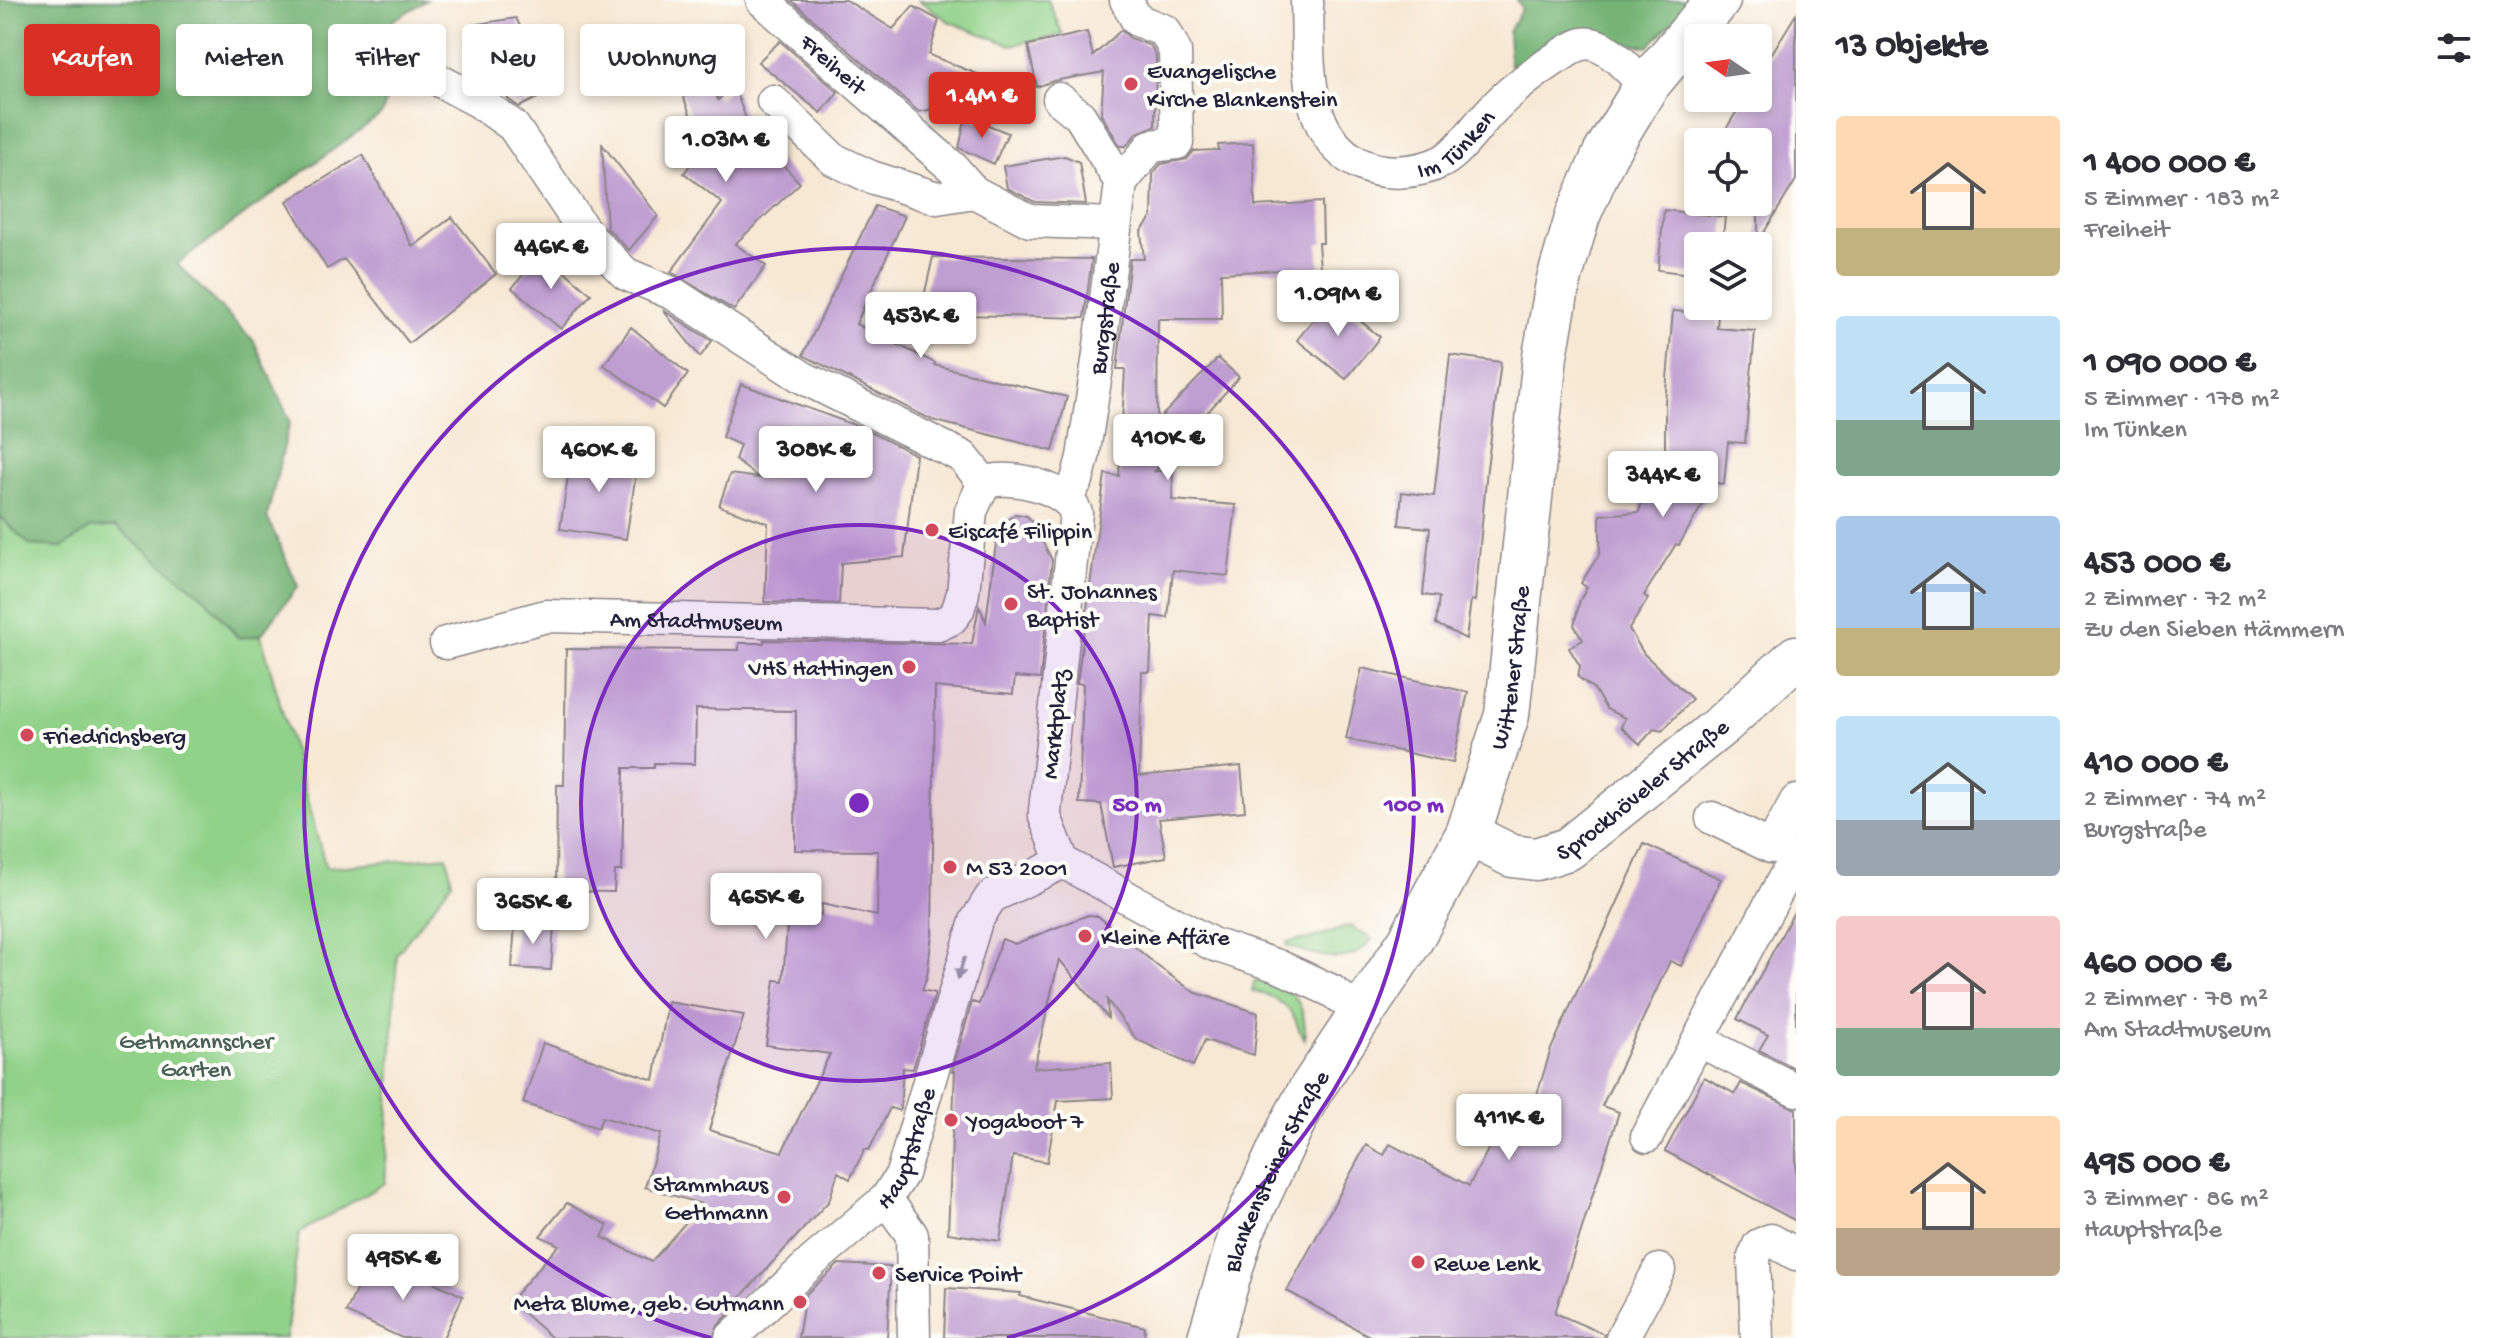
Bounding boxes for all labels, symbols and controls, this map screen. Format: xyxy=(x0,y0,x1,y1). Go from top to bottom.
chip: Kaufen xyxy=(24,24,160,96)
chip: Mieten xyxy=(176,24,312,96)
chip: Filter xyxy=(328,24,446,96)
chip: Neu xyxy=(462,24,564,96)
chip: Wohnung xyxy=(580,24,745,96)
north arrow xyxy=(1684,24,1772,112)
map controls xyxy=(1684,24,1772,320)
icon: filters xyxy=(2432,26,2476,70)
text: 13 Objekte xyxy=(1836,28,1988,68)
street label: Freiheit xyxy=(792,29,873,104)
place label: Evangelische Kirche Blankenstein xyxy=(1147,59,1338,116)
pin: 1.4M € xyxy=(917,72,1047,140)
marker: Evangelische Kirche Blankenstein xyxy=(1122,75,1140,93)
text: 1.4M € xyxy=(947,82,1017,113)
street label: Im Tünken xyxy=(1415,105,1504,187)
pin: 1.03M € xyxy=(652,116,800,184)
text: 1.03M € xyxy=(683,126,769,157)
button: locate xyxy=(1684,128,1772,216)
text: 1 400 000 € xyxy=(2084,145,2255,185)
icon: home xyxy=(1900,148,1996,244)
text: 5 Zimmer · 183 m² xyxy=(2084,185,2279,216)
text: Freiheit xyxy=(2084,216,2169,247)
pin: 446K € xyxy=(486,223,616,291)
button: layers xyxy=(1684,232,1772,320)
text: 446K € xyxy=(514,233,588,264)
street label: Burgstraße xyxy=(1085,260,1129,378)
pin: 1.09M € xyxy=(1264,270,1412,338)
text: 1.09M € xyxy=(1295,280,1381,311)
pin: 453K € xyxy=(856,292,986,360)
text: 453K € xyxy=(883,302,959,333)
text: 1 090 000 € xyxy=(2084,345,2256,385)
icon: home xyxy=(1900,348,1996,444)
text: 5 Zimmer · 178 m² xyxy=(2084,385,2279,416)
pin: 410K € xyxy=(1103,414,1233,482)
text: Im Tünken xyxy=(2084,416,2187,447)
text: 410K € xyxy=(1131,424,1205,455)
pin: 460K € xyxy=(534,426,664,494)
pin: 308K € xyxy=(751,426,881,494)
text: 460K € xyxy=(561,436,637,467)
text: 308K € xyxy=(777,436,855,467)
pin: 344K € xyxy=(1598,451,1728,519)
text: 344K € xyxy=(1626,461,1700,492)
place label: Eiscafé Filippin xyxy=(948,519,1093,548)
marker: Eiscafé Filippin xyxy=(923,521,941,539)
text: 453 000 € xyxy=(2084,545,2230,585)
icon: home xyxy=(1900,548,1996,644)
place label: St. Johannes Baptist xyxy=(1026,579,1158,636)
street label: Wittener Straße xyxy=(1486,584,1539,754)
text: 2 Zimmer · 72 m² xyxy=(2084,585,2267,616)
marker: St. Johannes Baptist xyxy=(1002,595,1020,613)
street label: Am Stadtmuseum xyxy=(610,606,783,639)
text: Zu den Sieben Hämmern xyxy=(2084,616,2344,647)
place label: VHS Hattingen xyxy=(747,656,894,685)
marker: VHS Hattingen xyxy=(900,658,918,676)
street label: Marktplatz xyxy=(1037,667,1078,780)
street label: Sprockhöveler Straße xyxy=(1554,714,1737,870)
place label: Friedrichsberg xyxy=(42,724,186,753)
marker: Friedrichsberg xyxy=(18,726,36,744)
text: 410 000 € xyxy=(2084,745,2227,785)
icon: home xyxy=(1900,748,1996,844)
text: 2 Zimmer · 74 m² xyxy=(2084,785,2266,816)
centre of rings xyxy=(845,789,873,817)
text: 50 m xyxy=(1113,792,1161,821)
text: 100 m xyxy=(1383,792,1444,821)
text: Burgstraße xyxy=(2084,816,2207,847)
place label: M 53 2001 xyxy=(966,856,1068,885)
marker: M 53 2001 xyxy=(941,858,959,876)
pin: 465K € xyxy=(701,873,831,941)
pin: 365K € xyxy=(468,878,598,946)
text: 465K € xyxy=(728,883,804,914)
text: 365K € xyxy=(495,888,571,919)
place label: Kleine Affäre xyxy=(1101,925,1230,954)
marker: Kleine Affäre xyxy=(1076,927,1094,945)
text: 460 000 € xyxy=(2084,945,2231,985)
icon: home xyxy=(1900,948,1996,1044)
one-way arrow xyxy=(954,957,967,981)
text: 2 Zimmer · 78 m² xyxy=(2084,985,2268,1016)
text: Am Stadtmuseum xyxy=(2084,1016,2271,1047)
park label: Gethmannscher Garten xyxy=(119,1029,276,1086)
street label: Blankensteiner Straße xyxy=(1219,1065,1338,1277)
street label: Hauptstraße xyxy=(873,1084,945,1218)
pin: 411K € xyxy=(1444,1094,1574,1162)
text: 411K € xyxy=(1474,1104,1544,1135)
place label: Yogaboot 7 xyxy=(965,1109,1084,1138)
marker: Yogaboot 7 xyxy=(942,1111,960,1129)
text: 495 000 € xyxy=(2084,1145,2229,1185)
icon: home xyxy=(1900,1148,1996,1244)
place label: Stammhaus Gethmann xyxy=(653,1172,769,1229)
text: 3 Zimmer · 86 m² xyxy=(2084,1185,2268,1216)
marker: Stammhaus Gethmann xyxy=(775,1188,793,1206)
text: Hauptstraße xyxy=(2084,1216,2222,1247)
pin: 495K € xyxy=(338,1234,468,1302)
text: 495K € xyxy=(366,1244,440,1275)
place label: Rewe Lenk xyxy=(1434,1251,1541,1280)
marker: Rewe Lenk xyxy=(1409,1253,1427,1271)
place label: Service Point xyxy=(895,1262,1023,1291)
marker: Service Point xyxy=(870,1264,888,1282)
place label: Meta Blume, geb. Gutmann xyxy=(513,1291,785,1320)
marker: Meta Blume, geb. Gutmann xyxy=(791,1293,809,1311)

